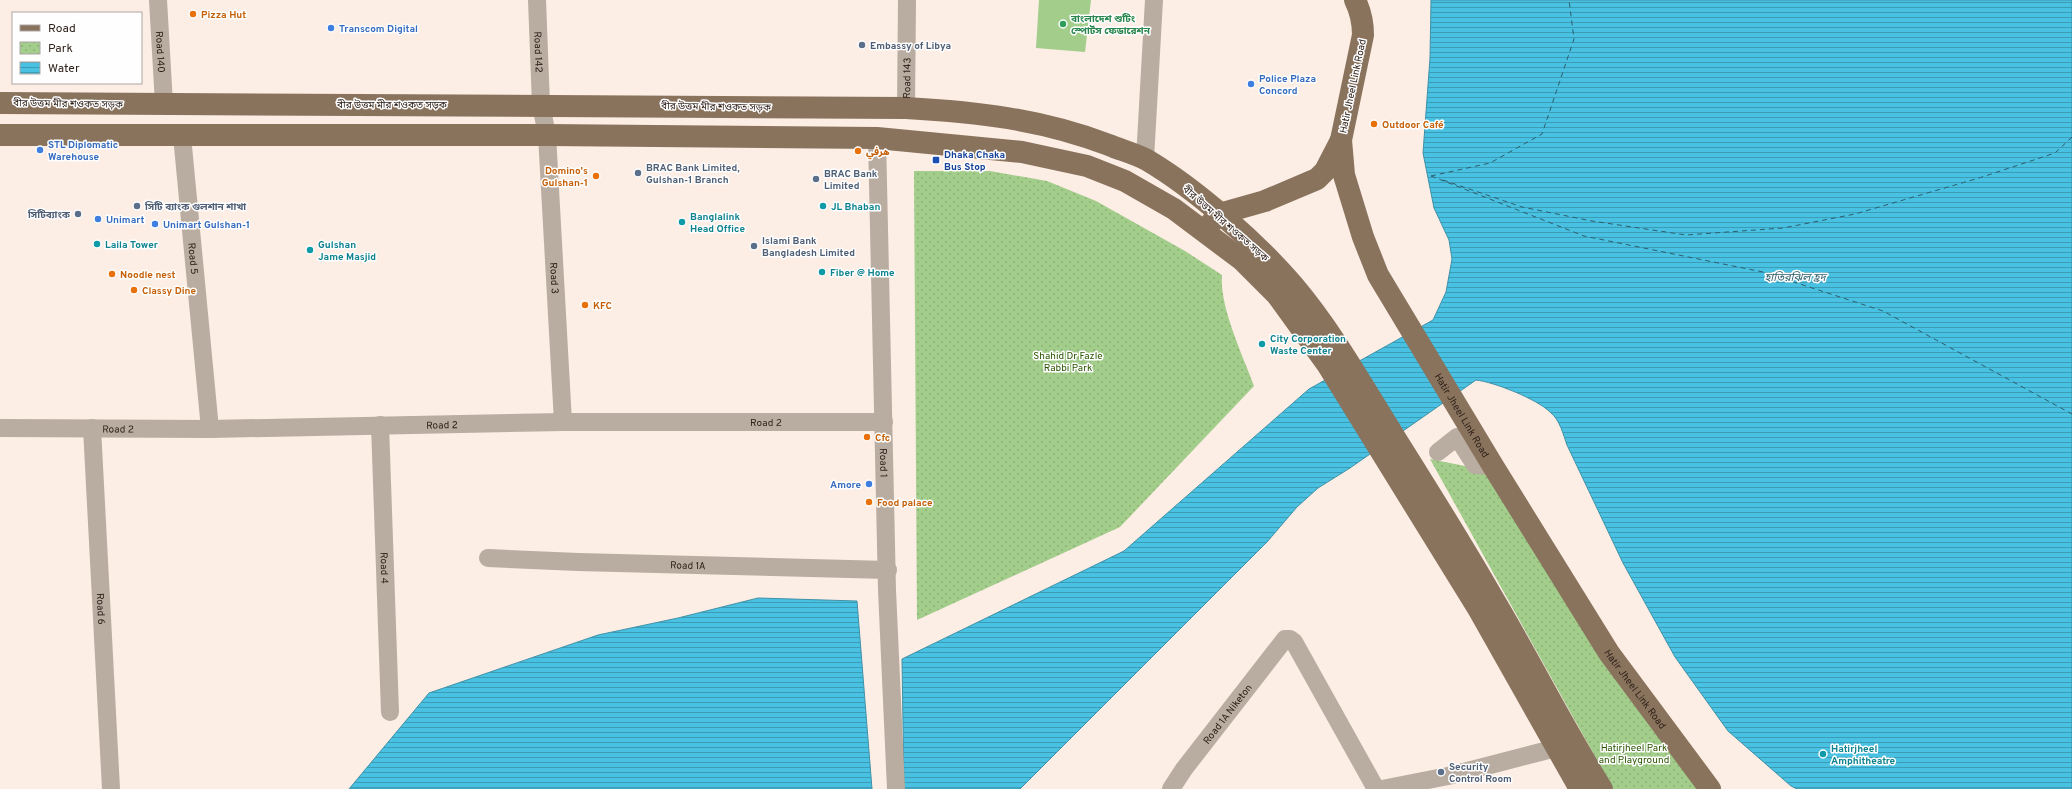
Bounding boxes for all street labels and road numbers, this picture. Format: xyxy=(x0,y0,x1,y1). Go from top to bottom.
street label: Road 140 xyxy=(152,31,167,73)
street label: Road 142 xyxy=(530,31,545,73)
street label: Hatir Jheel Link Road xyxy=(1337,38,1370,135)
street label: Road 143 xyxy=(901,57,914,99)
street label: বীর উত্তম মীর শওকত সড়ক xyxy=(12,97,124,112)
street label: বীর উত্তম মীর শওকত সড়ক xyxy=(336,99,448,112)
street label: বীর উত্তম মীর শওকত সড়ক xyxy=(660,100,772,115)
street label: বীর উত্তম মীর শওকত সড়ক xyxy=(1179,183,1271,266)
street label: Road 5 xyxy=(184,242,200,275)
street label: Road 3 xyxy=(546,262,561,294)
street label: Hatir Jheel Link Road xyxy=(1431,371,1491,460)
street label: Road 2 xyxy=(750,417,782,430)
street label: Road 2 xyxy=(426,419,458,433)
street label: Road 2 xyxy=(102,423,134,437)
street label: Road 1 xyxy=(876,448,890,478)
street label: Road 4 xyxy=(376,552,391,584)
street label: Road 1A xyxy=(670,559,706,573)
street label: Road 6 xyxy=(93,593,107,625)
street label: Hatir Jheel Link Road xyxy=(1600,647,1668,732)
street label: Road 1A Niketon xyxy=(1201,682,1256,747)

